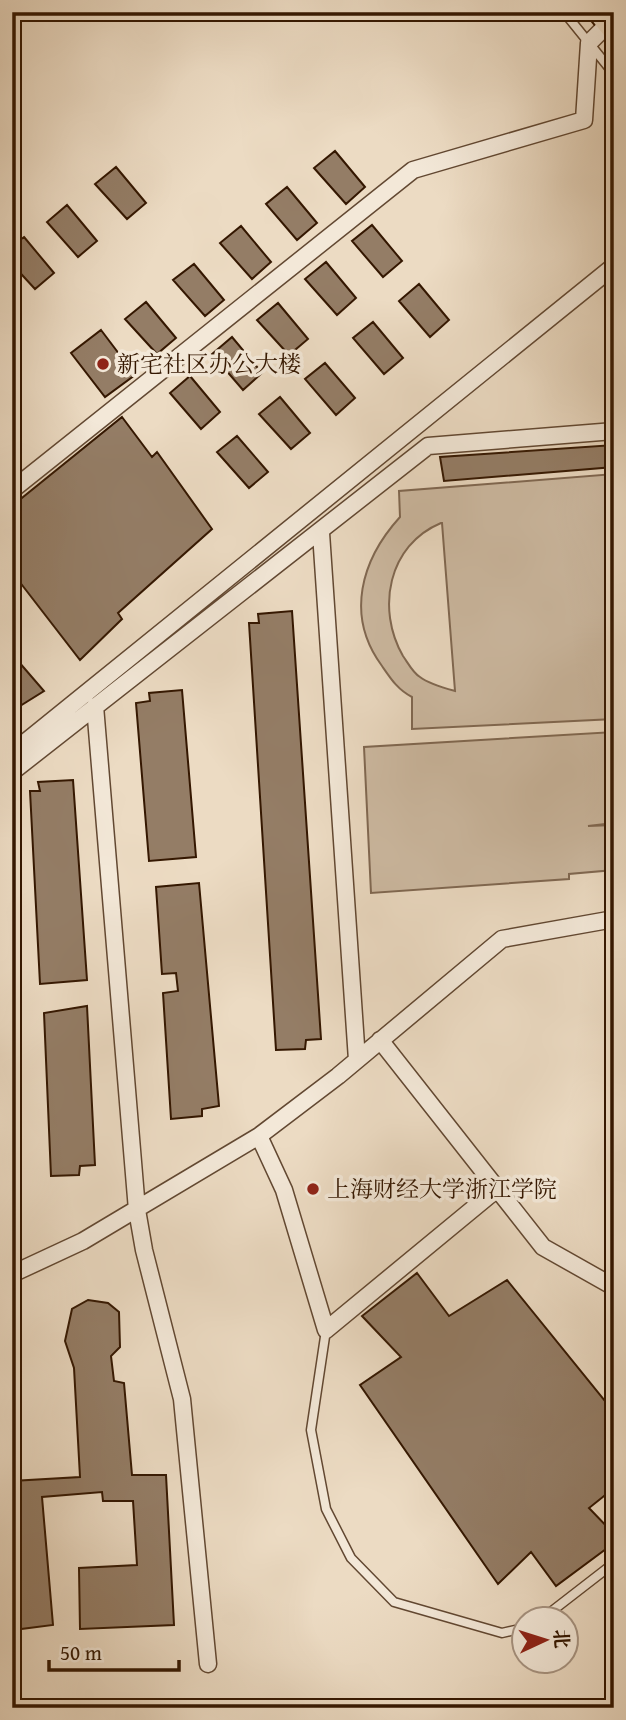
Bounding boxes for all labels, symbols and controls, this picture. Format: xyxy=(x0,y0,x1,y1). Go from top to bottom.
place label: 新宅社区办公大楼 xyxy=(117,347,301,380)
marker: 新宅社区办公大楼 xyxy=(95,356,111,372)
place label: 上海财经大学浙江学院 xyxy=(327,1172,557,1205)
marker: 上海财经大学浙江学院 xyxy=(305,1181,321,1197)
north arrow xyxy=(510,1604,580,1674)
text: 北 xyxy=(547,1628,577,1649)
scale bar xyxy=(49,1629,178,1673)
text: 50 m xyxy=(60,1637,102,1668)

